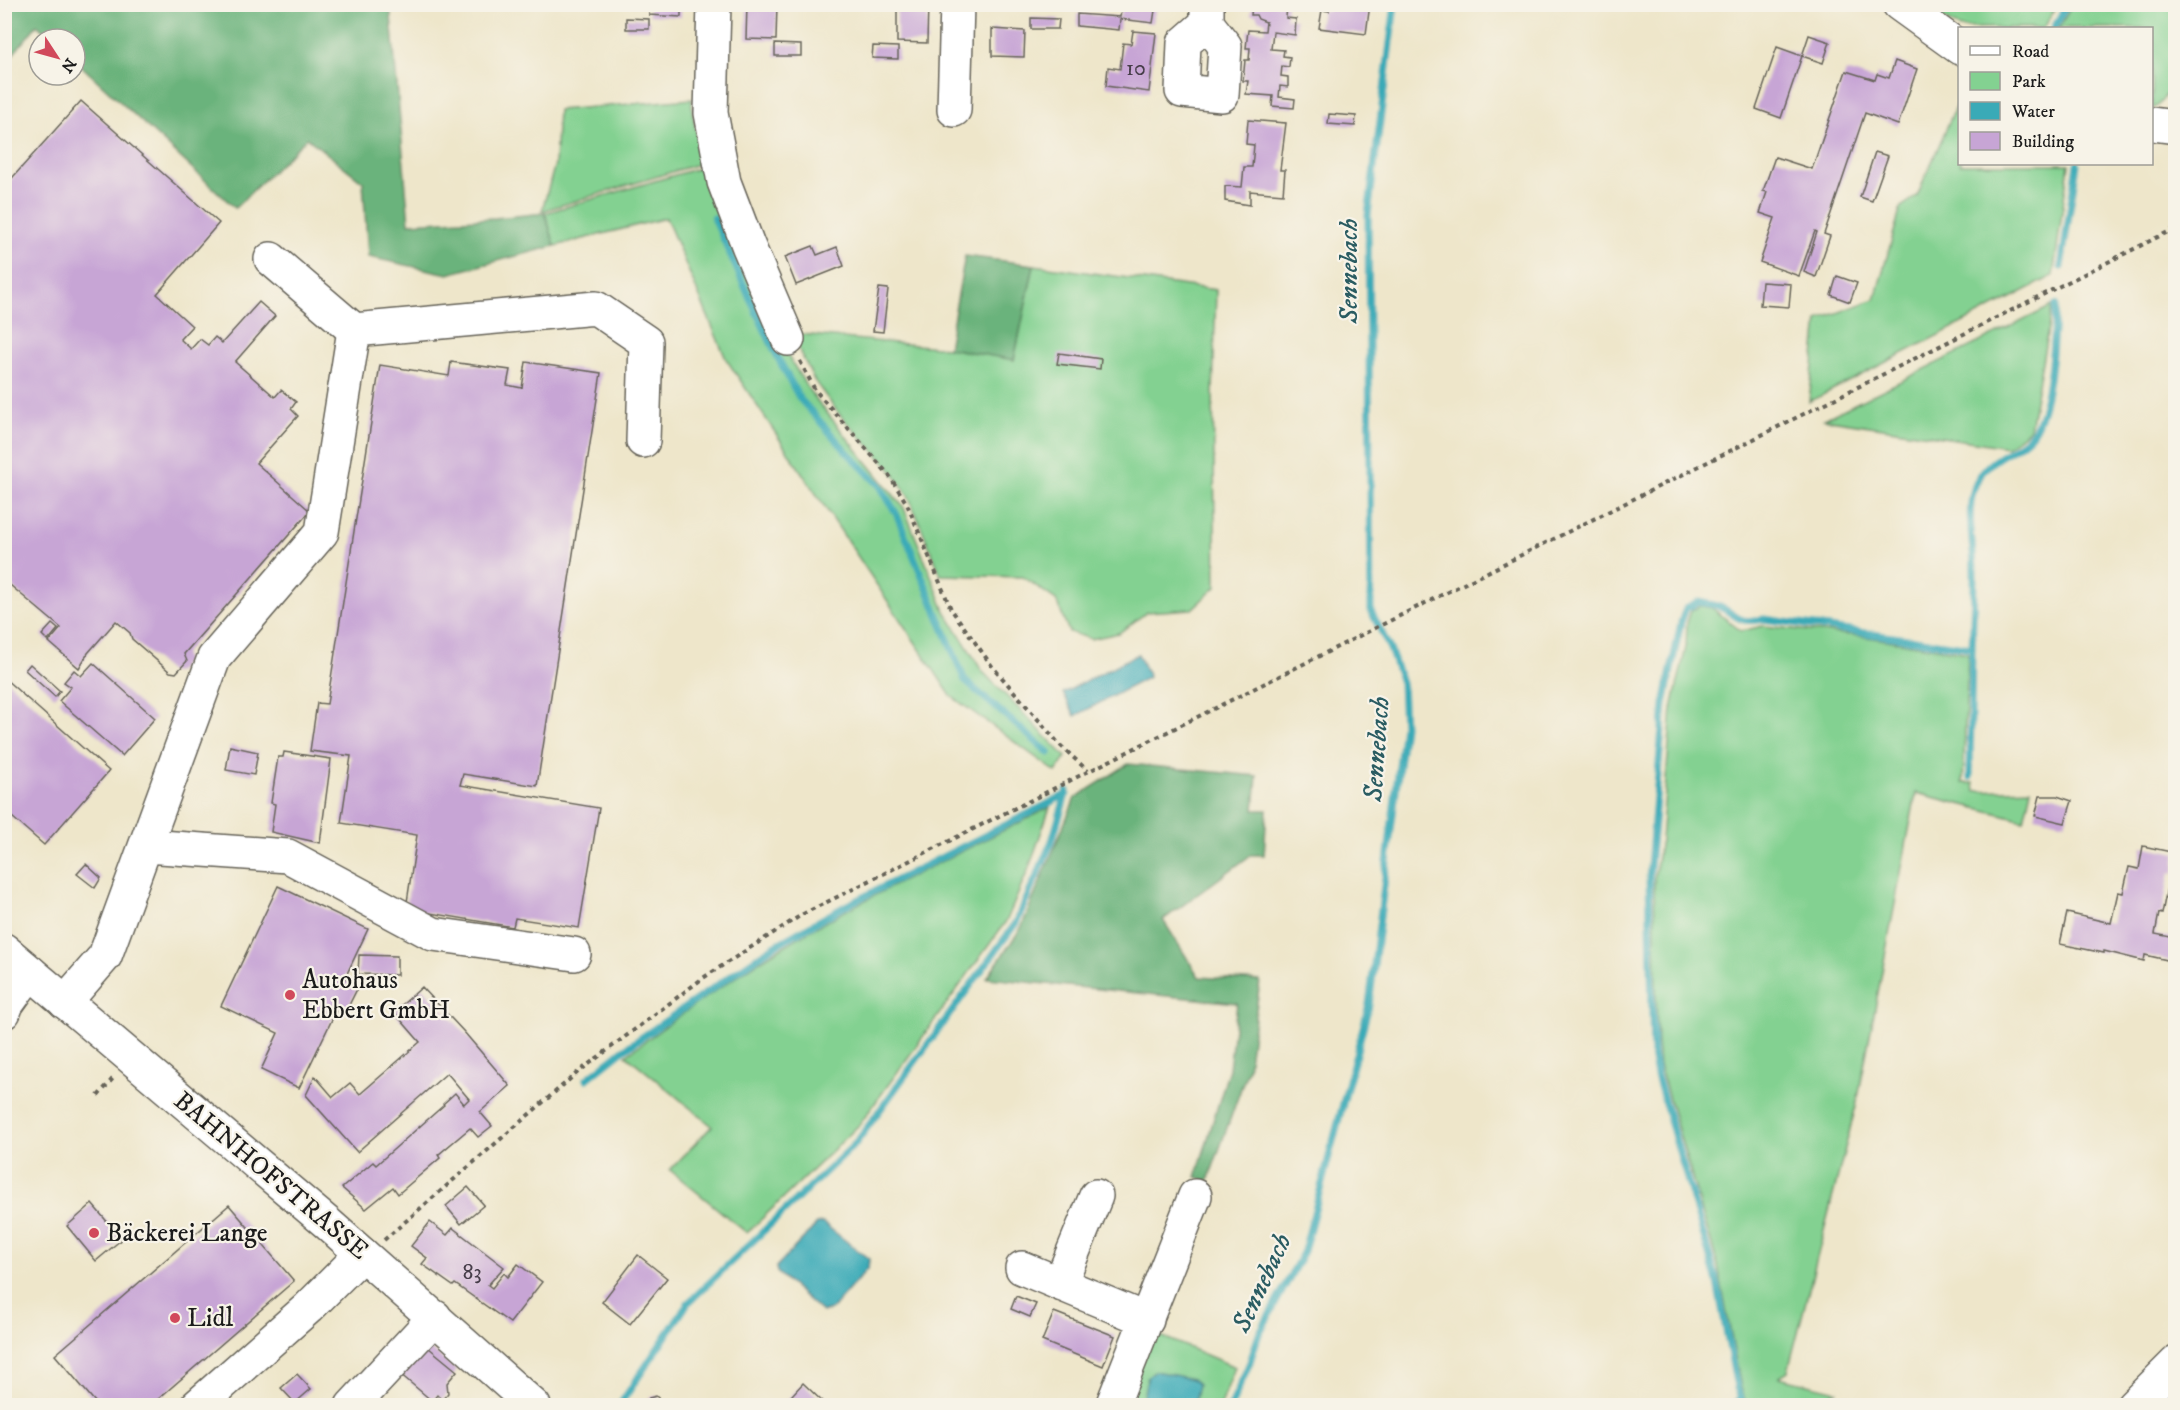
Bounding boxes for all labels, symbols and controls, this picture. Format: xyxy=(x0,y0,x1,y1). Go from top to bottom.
north arrow xyxy=(27,27,87,87)
legend xyxy=(1958,27,2153,165)
text: Road xyxy=(2012,41,2049,63)
text: N xyxy=(56,54,80,76)
house number: 10 xyxy=(1126,55,1146,82)
text: Park xyxy=(2012,71,2046,93)
text: Water xyxy=(2011,101,2055,123)
text: Building xyxy=(2012,131,2074,153)
water label: Sennebach xyxy=(1332,218,1366,325)
water label: Sennebach xyxy=(1356,695,1398,804)
place label: Autohaus Ebbert GmbH xyxy=(302,964,450,1027)
marker: Autohaus Ebbert GmbH xyxy=(283,988,297,1002)
street label: BAHNHOFSTRASSE xyxy=(167,1085,375,1267)
place label: Bäckerei Lange xyxy=(106,1217,268,1250)
marker: Bäckerei Lange xyxy=(87,1226,101,1240)
water label: Sennebach xyxy=(1224,1228,1300,1339)
house number: 83 xyxy=(462,1259,482,1286)
place label: Lidl xyxy=(187,1302,233,1335)
marker: Lidl xyxy=(168,1311,182,1325)

